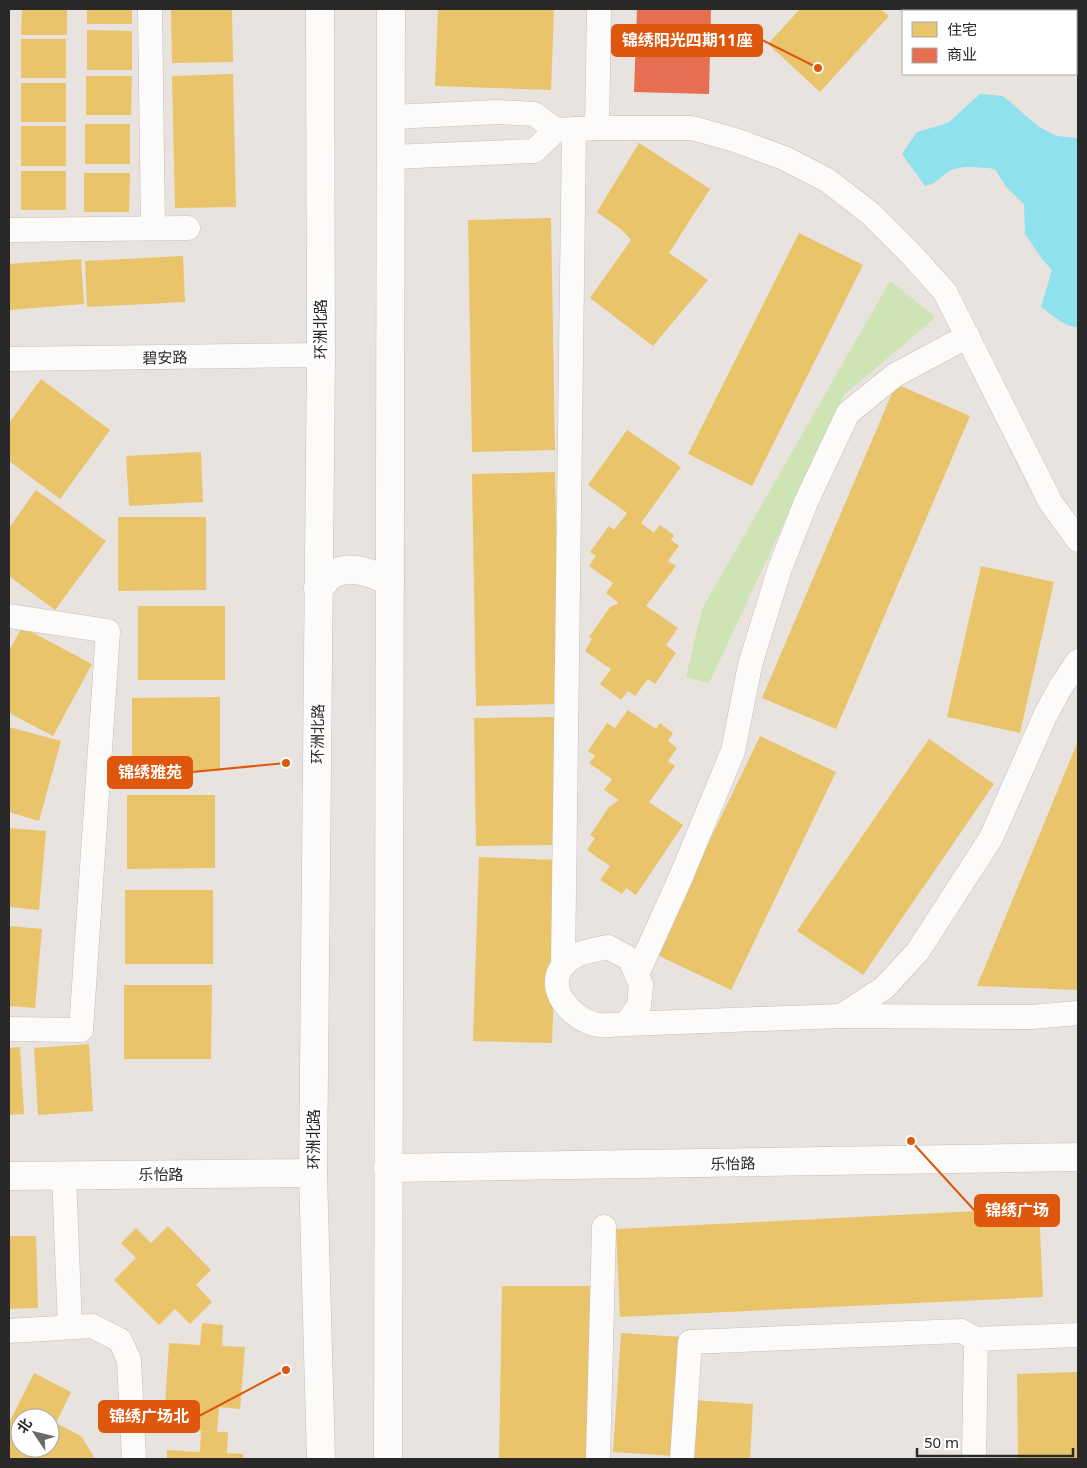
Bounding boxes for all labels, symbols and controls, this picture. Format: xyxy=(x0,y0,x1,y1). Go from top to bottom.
legend xyxy=(902,10,1077,75)
text: 住宅 xyxy=(947,19,977,39)
callout: 锦绣阳光四期11座 xyxy=(612,25,762,56)
text: 锦绣阳光四期11座 xyxy=(622,29,752,51)
text: 商业 xyxy=(947,44,977,64)
street label: 环洲北路 xyxy=(310,299,330,359)
street label: 碧安路 xyxy=(142,347,188,367)
street label: 环洲北路 xyxy=(306,704,328,764)
callout: 锦绣雅苑 xyxy=(108,757,192,788)
text: 锦绣雅苑 xyxy=(118,761,182,783)
street label: 环洲北路 xyxy=(303,1109,323,1169)
street label: 乐怡路 xyxy=(710,1153,756,1173)
street label: 乐怡路 xyxy=(138,1164,184,1184)
callout: 锦绣广场 xyxy=(975,1195,1059,1226)
text: 锦绣广场 xyxy=(985,1199,1049,1221)
callout: 锦绣广场北 xyxy=(99,1401,199,1432)
text: 锦绣广场北 xyxy=(109,1405,189,1427)
north arrow xyxy=(10,1408,60,1458)
text: 北 xyxy=(12,1414,36,1436)
scale bar xyxy=(917,1426,1073,1458)
text: 50 m xyxy=(924,1432,959,1452)

